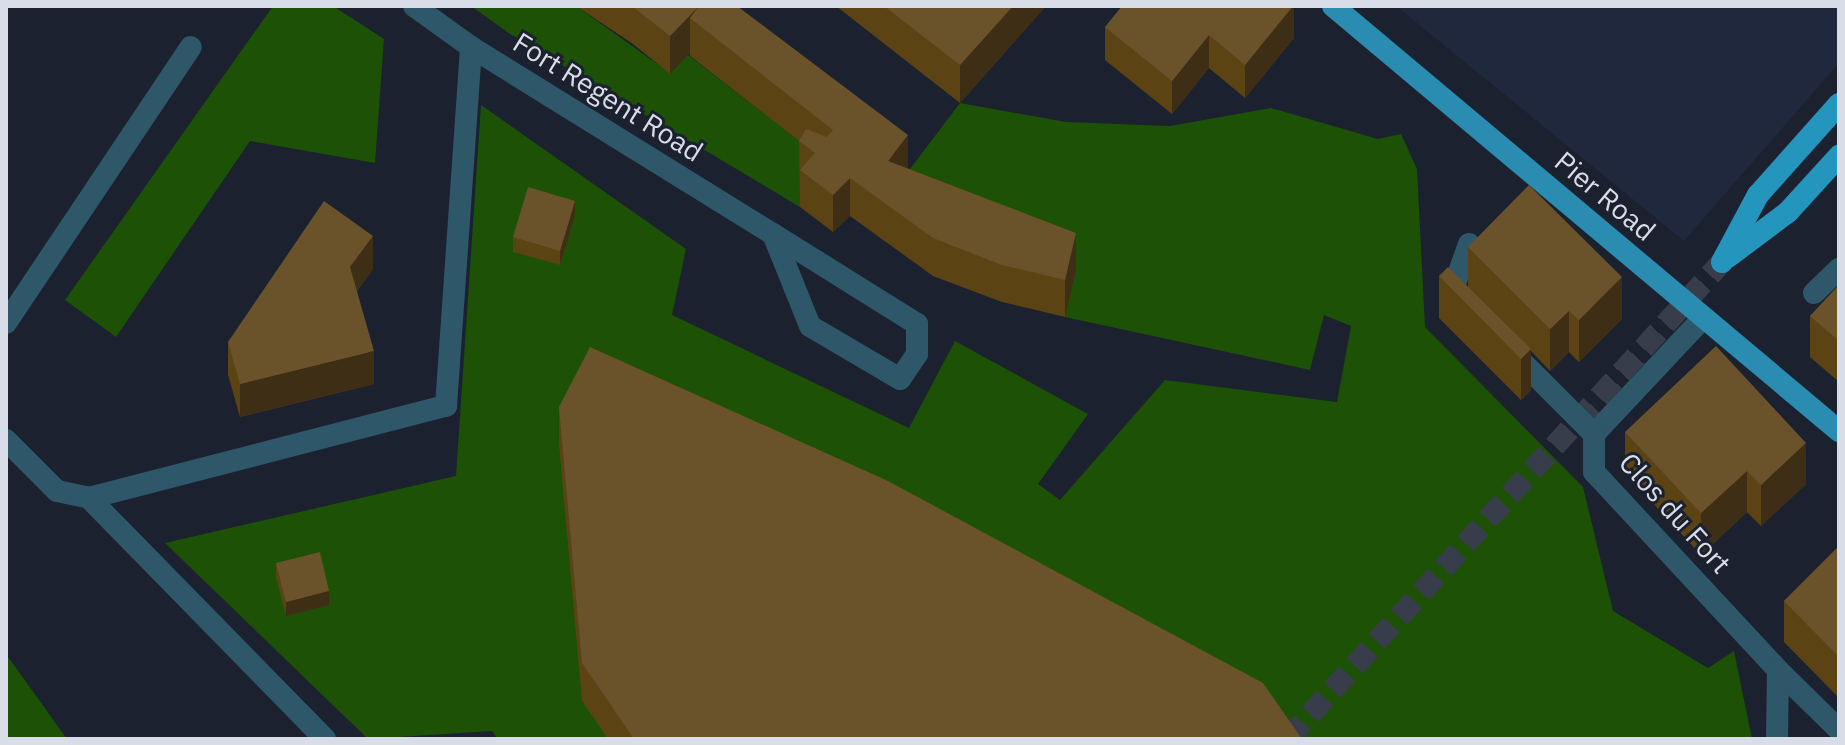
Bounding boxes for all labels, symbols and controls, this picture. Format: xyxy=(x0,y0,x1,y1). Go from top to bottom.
street label: Fort Regent Road xyxy=(507,25,709,169)
street label: Pier Road xyxy=(1548,144,1662,248)
street label: Clos du Fort xyxy=(1612,446,1738,580)

